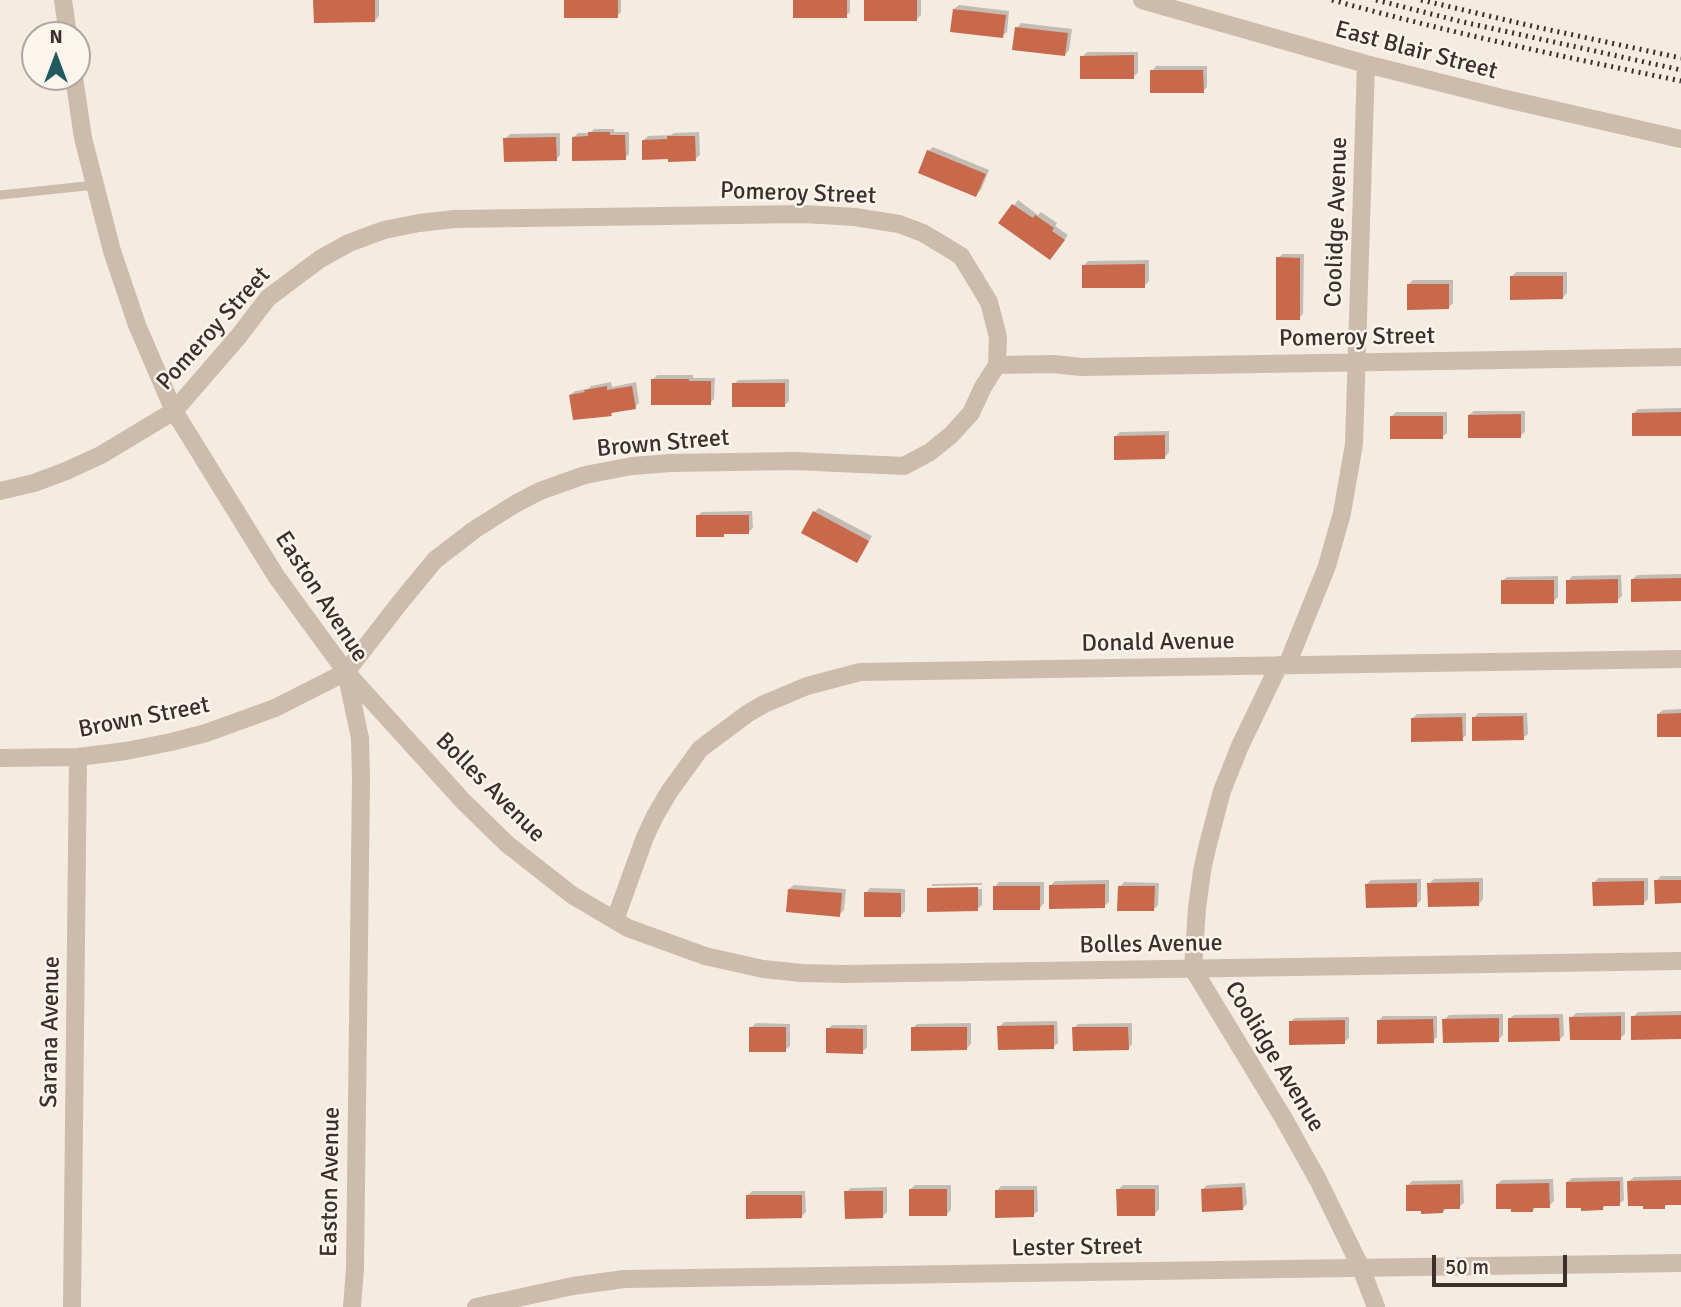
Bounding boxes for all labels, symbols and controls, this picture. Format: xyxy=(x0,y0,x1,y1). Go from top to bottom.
street label: East Blair Street xyxy=(1332,16,1500,86)
north arrow xyxy=(21,21,91,91)
text: N xyxy=(49,25,63,49)
street label: Coolidge Avenue xyxy=(1320,136,1354,308)
street label: Pomeroy Street xyxy=(719,177,877,211)
street label: Pomeroy Street xyxy=(151,261,277,397)
street label: Pomeroy Street xyxy=(1279,322,1435,354)
street label: Brown Street xyxy=(595,424,731,464)
street label: Easton Avenue xyxy=(268,526,374,668)
street label: Donald Avenue xyxy=(1081,627,1235,659)
street label: Brown Street xyxy=(76,691,212,745)
street label: Bolles Avenue xyxy=(429,727,551,849)
street label: Bolles Avenue xyxy=(1079,929,1223,961)
street label: Sarana Avenue xyxy=(35,956,67,1108)
street label: Coolidge Avenue xyxy=(1218,977,1330,1137)
street label: Easton Avenue xyxy=(315,1107,347,1257)
street label: Lester Street xyxy=(1011,1232,1143,1264)
scale bar xyxy=(1436,1240,1571,1284)
text: 50 m xyxy=(1445,1254,1489,1280)

